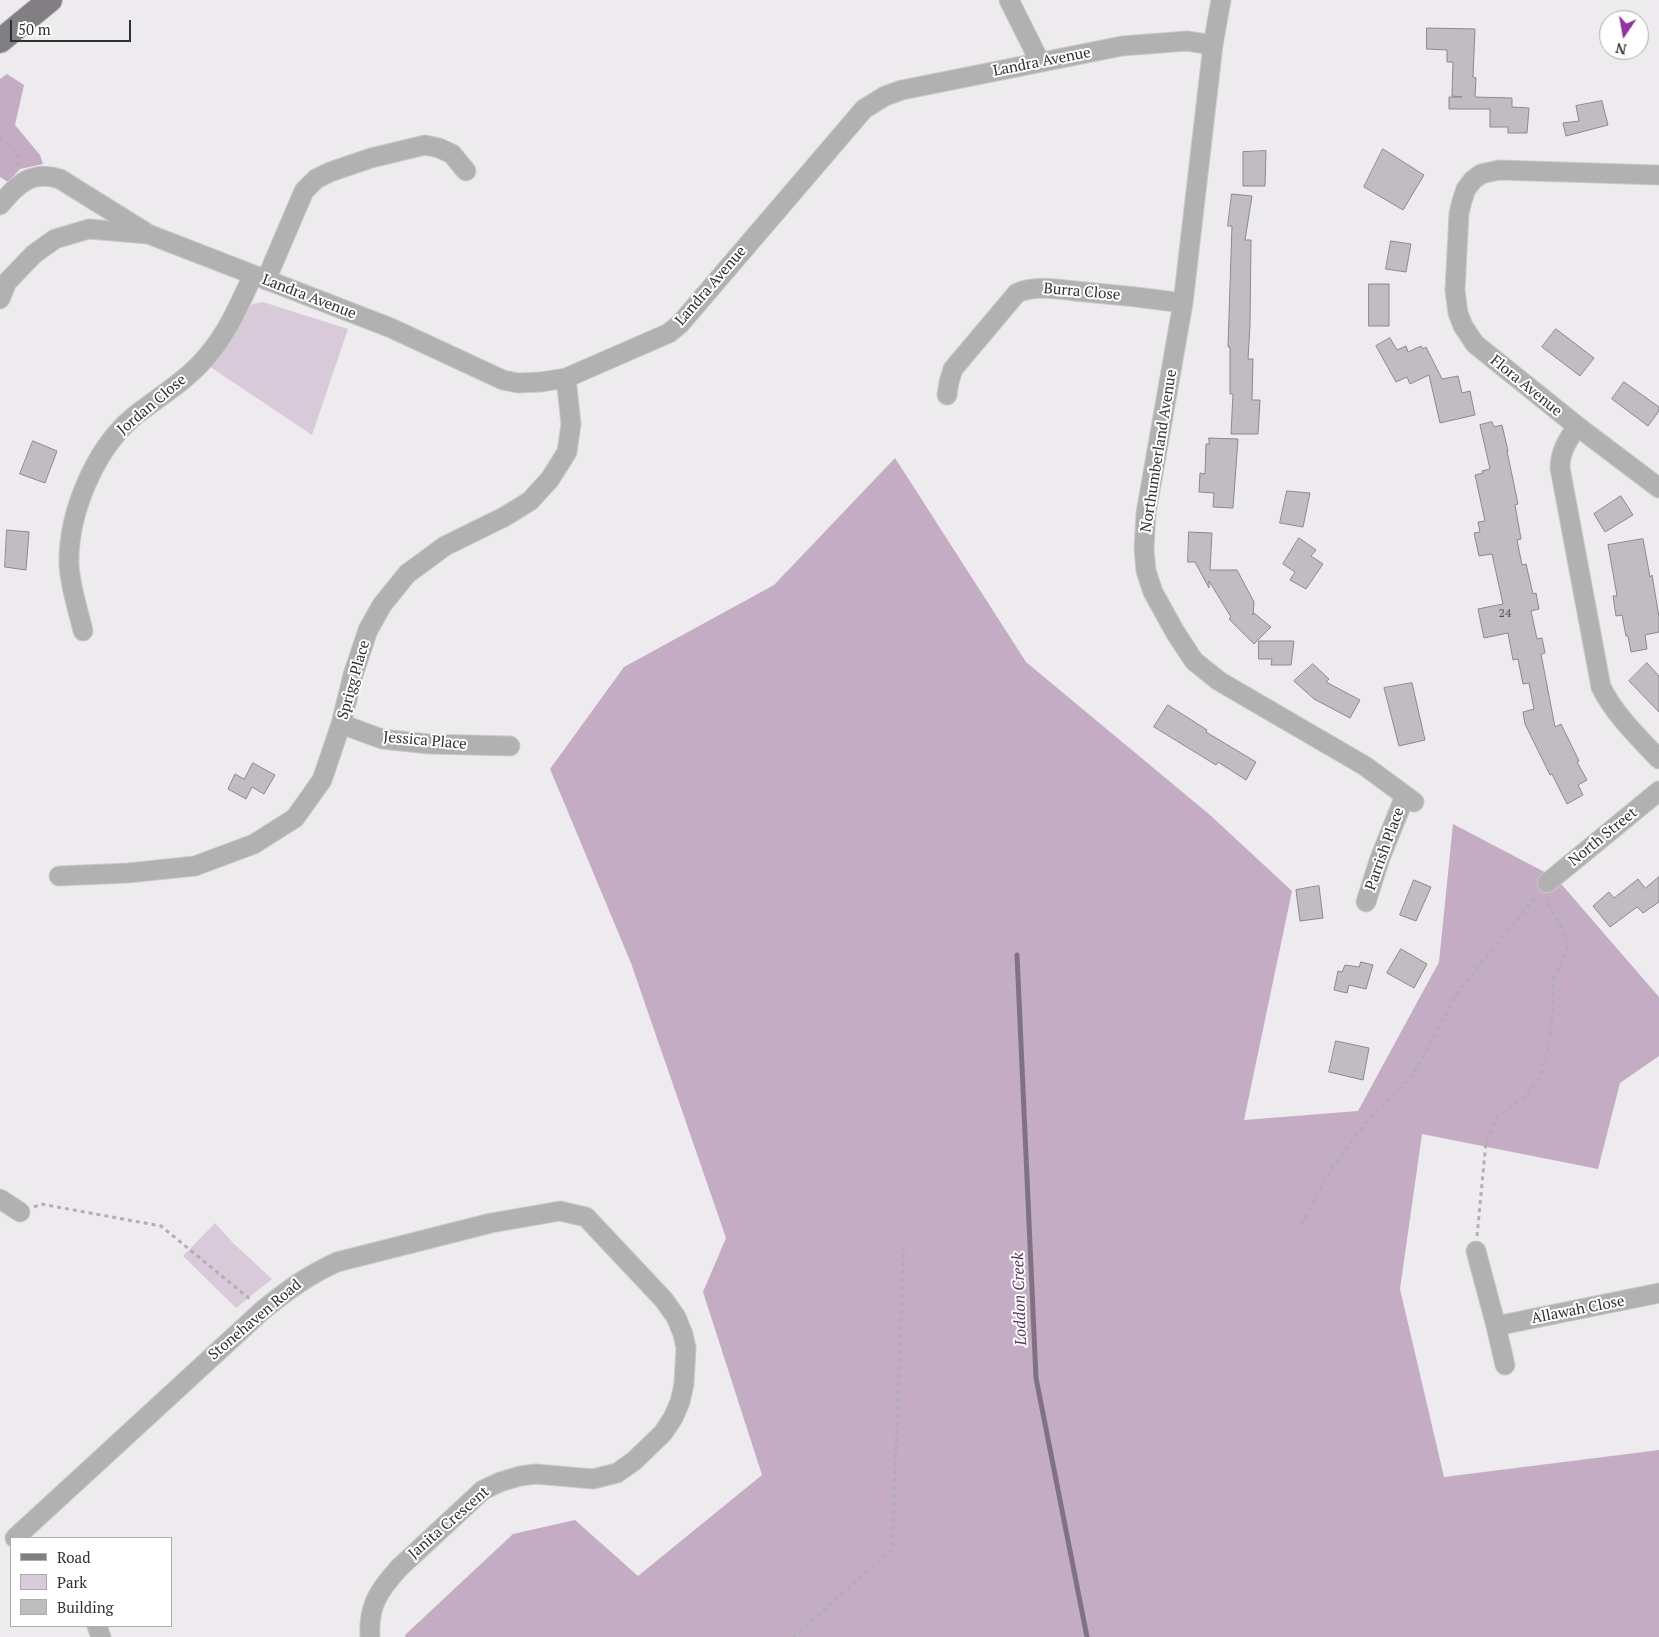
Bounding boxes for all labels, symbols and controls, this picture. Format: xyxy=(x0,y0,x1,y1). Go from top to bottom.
scale bar xyxy=(12,10,134,42)
north arrow xyxy=(1599,10,1649,60)
text: 50 m xyxy=(18,19,51,39)
text: N xyxy=(1614,39,1628,60)
street label: Landra Avenue xyxy=(992,44,1092,80)
street label: Landra Avenue xyxy=(672,243,750,329)
street label: Landra Avenue xyxy=(259,271,359,323)
street label: Burra Close xyxy=(1043,280,1121,304)
street label: Flora Avenue xyxy=(1487,352,1565,420)
street label: Northumberland Avenue xyxy=(1137,368,1181,534)
street label: Jordan Close xyxy=(114,371,190,439)
house number: 24 xyxy=(1499,607,1511,621)
street label: Sprigg Place xyxy=(334,638,374,722)
street label: Jessica Place xyxy=(383,728,467,754)
street label: North Street xyxy=(1565,804,1641,870)
street label: Parrish Place xyxy=(1362,805,1408,893)
water label: Loddon Creek xyxy=(1009,1252,1031,1346)
street label: Stonehaven Road xyxy=(205,1276,305,1364)
street label: Allawah Close xyxy=(1530,1292,1626,1328)
street label: Janita Crescent xyxy=(405,1483,493,1563)
legend xyxy=(10,1537,172,1627)
text: Road xyxy=(57,1547,90,1567)
text: Park xyxy=(57,1572,87,1592)
text: Building xyxy=(57,1597,114,1617)

